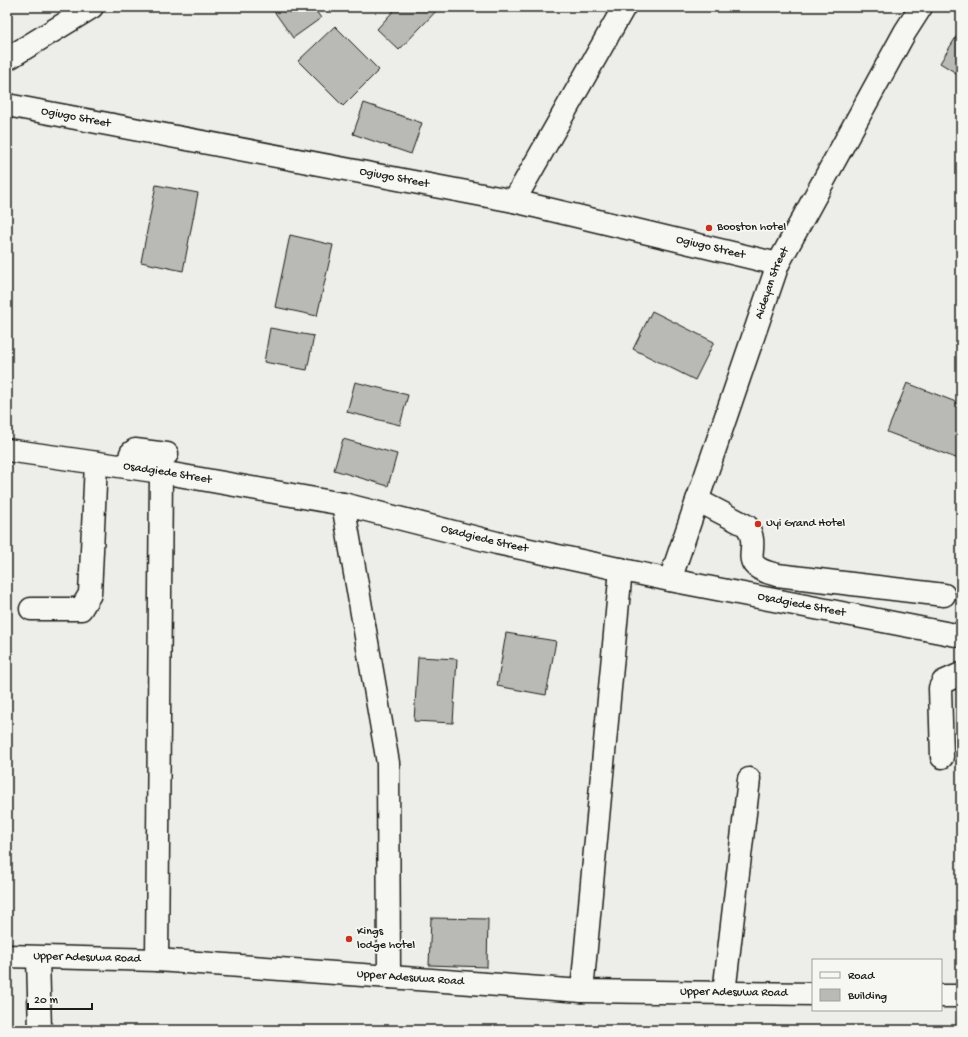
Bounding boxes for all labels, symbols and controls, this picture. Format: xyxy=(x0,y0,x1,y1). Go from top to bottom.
street label: Ogiugo Street xyxy=(40,105,113,132)
street label: Ogiugo Street xyxy=(358,165,431,192)
place label: Booston hotel xyxy=(716,221,786,235)
marker: Booston hotel xyxy=(704,223,714,233)
street label: Ogiugo Street xyxy=(675,233,747,263)
street label: Aideyan Street xyxy=(753,244,793,321)
street label: Osadgiede Street xyxy=(122,460,214,488)
place label: Uyi Grand Hotel xyxy=(766,517,846,531)
marker: Uyi Grand Hotel xyxy=(753,519,763,529)
street label: Osadgiede Street xyxy=(439,522,530,557)
street label: Osadgiede Street xyxy=(756,590,848,621)
place label: Kings lodge hotel xyxy=(357,925,416,953)
marker: Kings lodge hotel xyxy=(344,934,354,944)
street label: Upper Adesuwa Road xyxy=(33,950,142,967)
legend xyxy=(812,959,942,1011)
street label: Upper Adesuwa Road xyxy=(356,968,465,989)
text: Road xyxy=(848,970,875,984)
scale bar xyxy=(28,985,92,1011)
street label: Upper Adesuwa Road xyxy=(680,985,789,1001)
text: Building xyxy=(847,990,887,1004)
text: 20 m xyxy=(34,994,59,1008)

